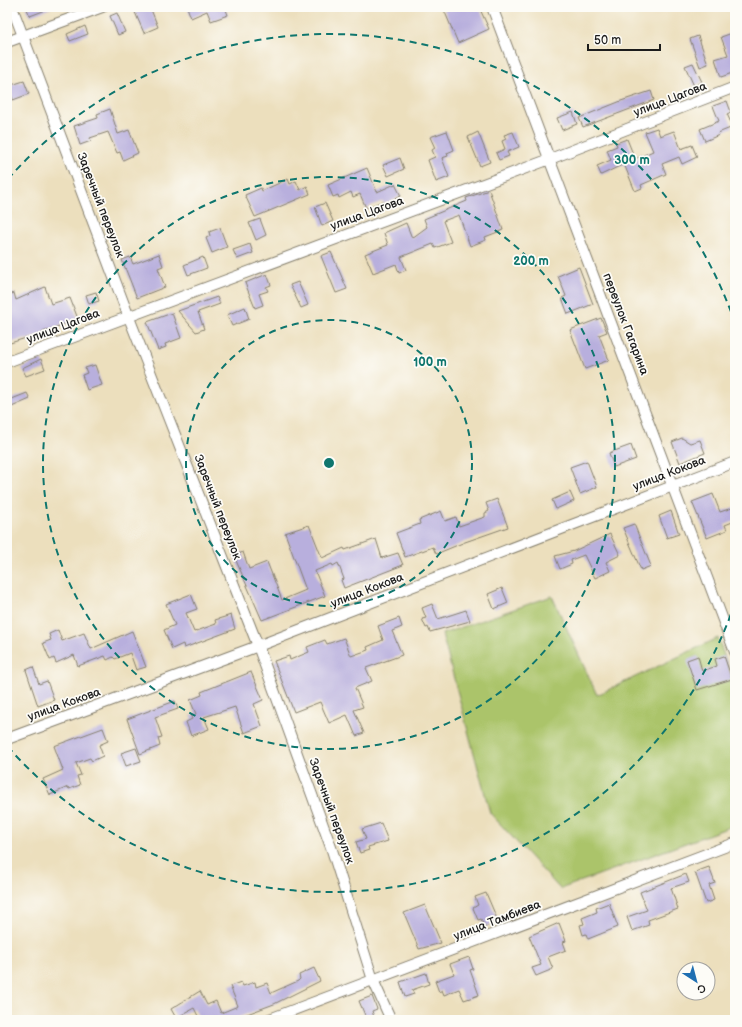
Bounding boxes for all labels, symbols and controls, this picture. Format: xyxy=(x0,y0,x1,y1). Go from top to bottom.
scale bar xyxy=(588,26,660,52)
text: 50 m xyxy=(594,33,621,48)
street label: улица Цагова xyxy=(632,79,709,120)
street label: Заречный переулок xyxy=(74,151,128,260)
text: 300 m xyxy=(614,153,650,168)
street label: улица Цагова xyxy=(329,193,406,234)
text: 200 m xyxy=(513,254,549,269)
street label: переулок Гагарина xyxy=(599,271,652,377)
street label: улица Цагова xyxy=(25,306,102,347)
text: 100 m xyxy=(413,355,447,370)
street label: Заречный переулок xyxy=(191,453,245,562)
street label: улица Кокова xyxy=(631,453,707,494)
centre of rings xyxy=(322,456,336,470)
street label: улица Кокова xyxy=(329,570,405,611)
street label: улица Кокова xyxy=(26,684,103,725)
street label: Заречный переулок xyxy=(305,756,358,867)
street label: улица Тамбиева xyxy=(452,897,543,944)
north arrow xyxy=(676,961,716,1001)
text: С xyxy=(694,981,709,996)

